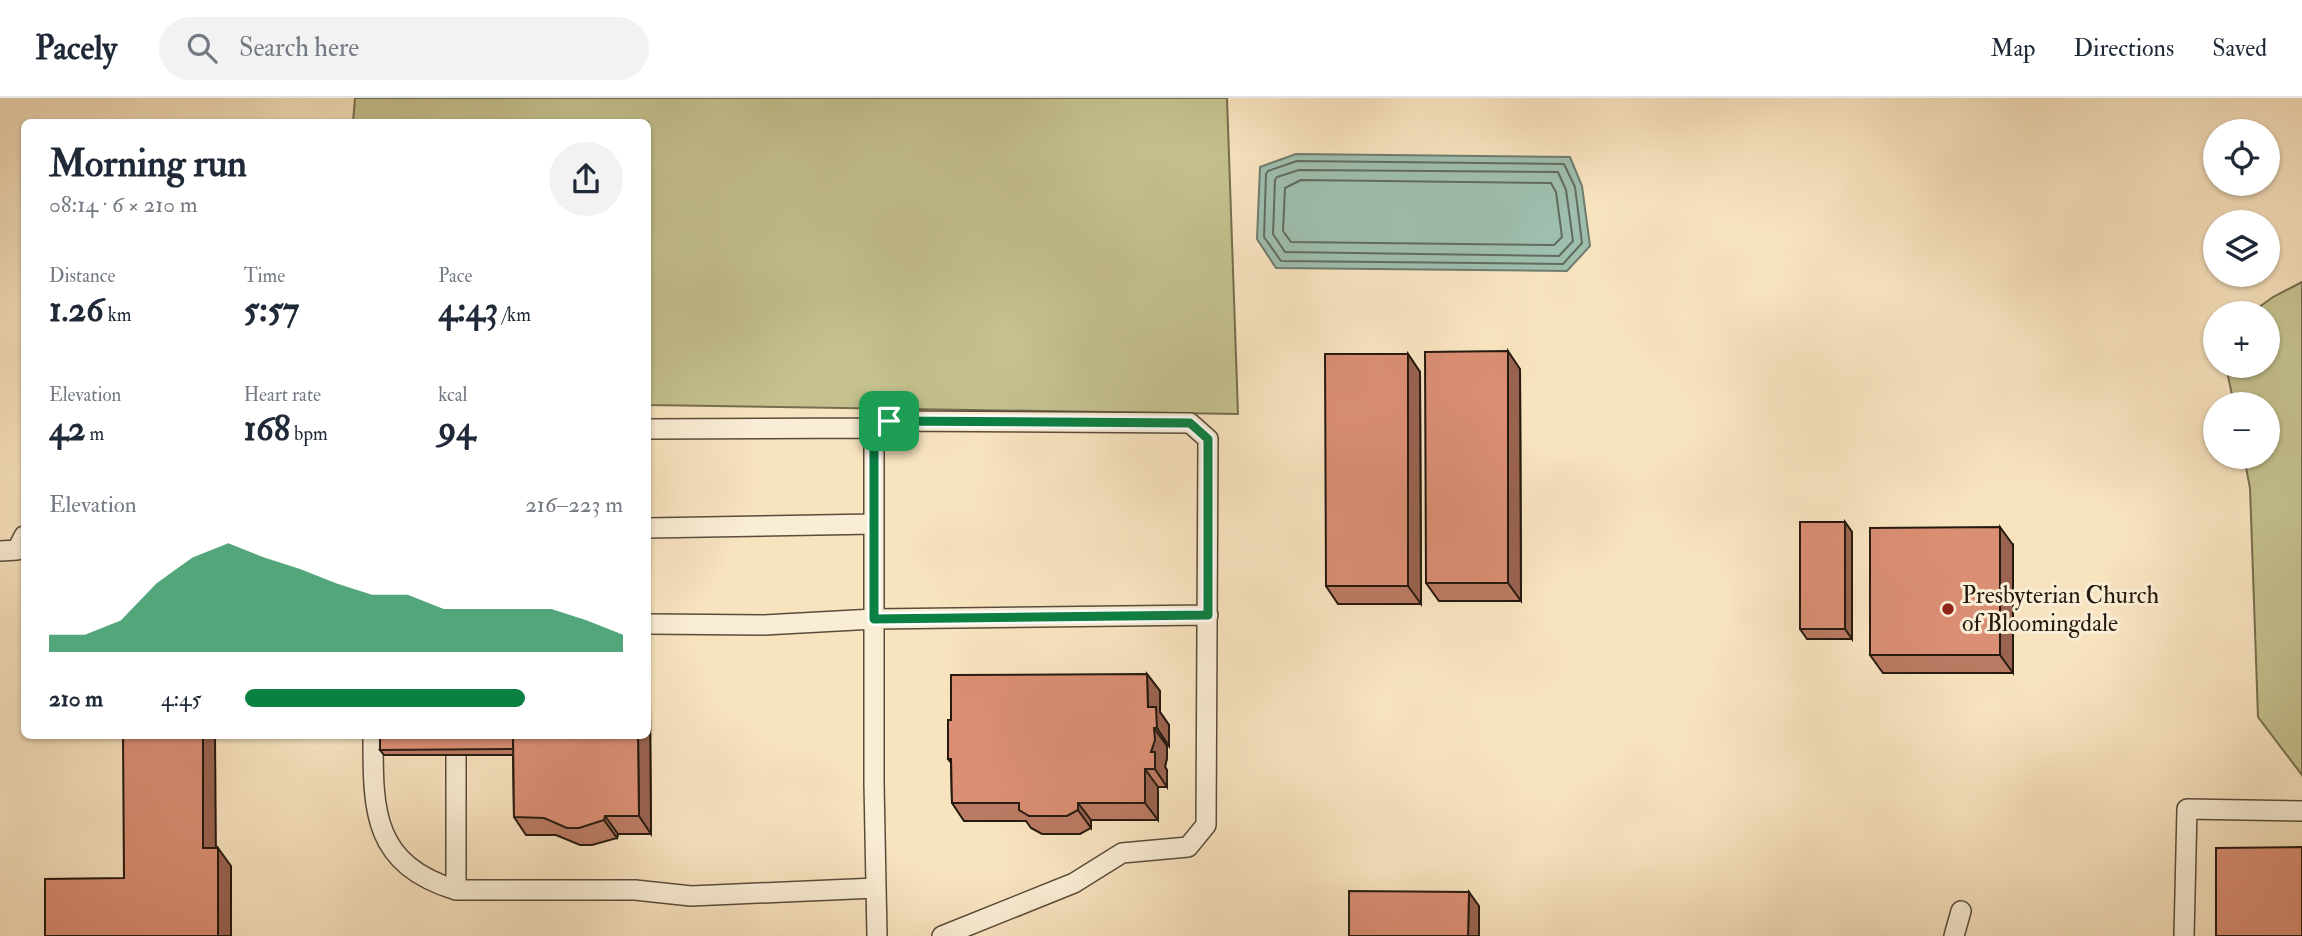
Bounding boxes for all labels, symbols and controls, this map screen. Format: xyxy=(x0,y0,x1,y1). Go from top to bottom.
search box xyxy=(159,17,649,80)
text: Pacely xyxy=(35,28,117,69)
icon: search xyxy=(183,29,221,67)
text: Search here xyxy=(239,32,359,64)
text: Map xyxy=(1990,33,2035,64)
text: Directions xyxy=(2073,33,2174,64)
text: Saved xyxy=(2212,33,2267,64)
map controls xyxy=(2203,119,2280,469)
button: locate xyxy=(2203,119,2280,196)
text: Morning run xyxy=(49,140,247,188)
button: share xyxy=(549,142,623,216)
text: 08:14 · 6 × 210 m xyxy=(49,190,198,219)
button: layers xyxy=(2203,210,2280,287)
text: Distance xyxy=(49,264,115,288)
text: Time xyxy=(244,264,285,288)
text: Pace xyxy=(438,264,472,288)
text: 1.26 xyxy=(49,288,104,332)
text: 5:57 xyxy=(244,288,299,332)
text: 4:43 xyxy=(438,288,498,332)
button: + xyxy=(2203,301,2280,378)
text: km xyxy=(104,303,131,327)
text: /km xyxy=(498,303,531,327)
text: Elevation xyxy=(49,383,121,407)
text: Heart rate xyxy=(244,383,321,407)
text: kcal xyxy=(438,383,467,407)
pin xyxy=(859,391,919,451)
button: − xyxy=(2203,392,2280,469)
icon: arrive xyxy=(870,402,908,440)
text: 42 xyxy=(49,407,86,451)
text: 168 xyxy=(244,407,290,451)
text: 94 xyxy=(438,407,475,451)
text: m xyxy=(86,422,104,446)
text: bpm xyxy=(290,422,328,446)
text: Elevation xyxy=(49,490,137,519)
text: 216–223 m xyxy=(525,490,623,519)
place label: Presbyterian Church of Bloomingdale xyxy=(1962,580,2160,639)
marker: Presbyterian Church of Bloomingdale xyxy=(1940,601,1956,617)
text: 210 m xyxy=(49,684,103,713)
text: 4:45 xyxy=(161,684,202,713)

